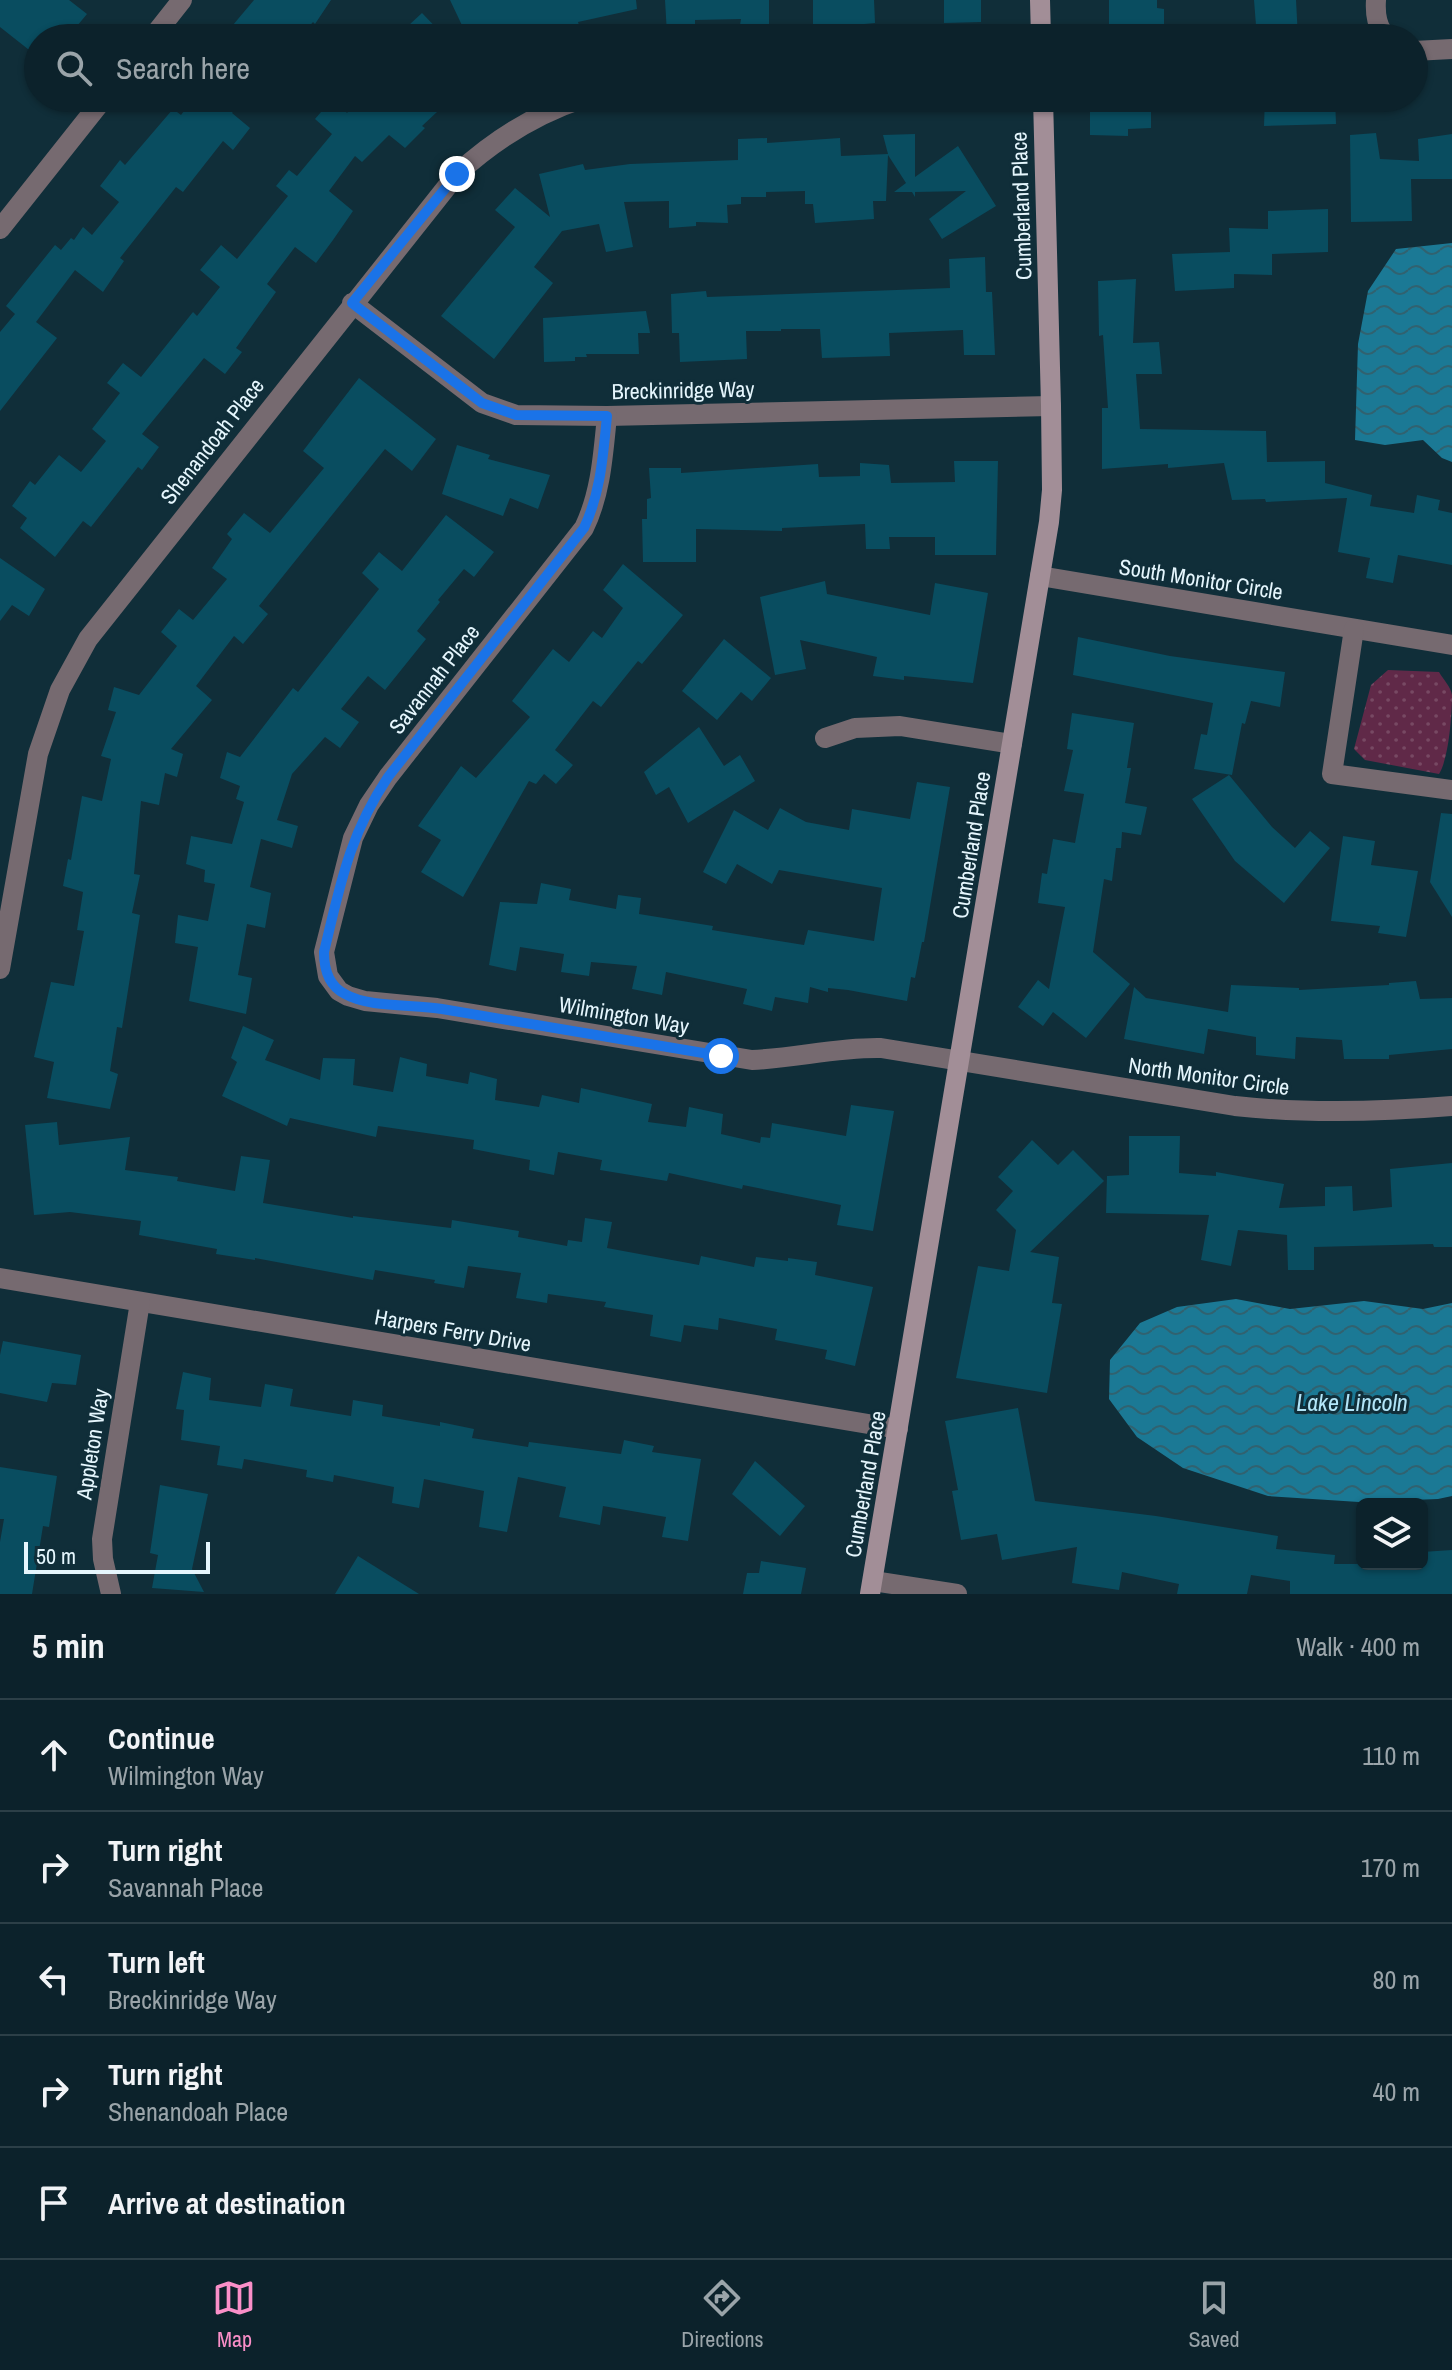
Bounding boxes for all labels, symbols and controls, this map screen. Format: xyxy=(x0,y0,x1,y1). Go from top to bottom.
search box xyxy=(24,24,1428,112)
icon: search xyxy=(52,46,96,90)
text: Search here xyxy=(116,48,250,88)
street label: Cumberland Place xyxy=(1003,131,1039,281)
route end xyxy=(439,156,475,192)
street label: Shenandoah Place xyxy=(153,372,271,510)
street label: Breckinridge Way xyxy=(611,374,755,406)
street label: South Monitor Circle xyxy=(1117,551,1285,607)
street label: Savannah Place xyxy=(382,618,486,740)
street label: Cumberland Place xyxy=(945,769,997,921)
street label: Wilmington Way xyxy=(557,989,691,1041)
route start xyxy=(703,1038,739,1074)
street label: North Monitor Circle xyxy=(1126,1050,1292,1102)
street label: Harpers Ferry Drive xyxy=(372,1301,534,1359)
water label: Lake Lincoln xyxy=(1296,1386,1408,1418)
street label: Appleton Way xyxy=(68,1387,116,1502)
street label: Cumberland Place xyxy=(837,1408,893,1560)
map controls xyxy=(1356,1498,1428,1570)
button: layers xyxy=(1356,1498,1428,1570)
scale bar xyxy=(24,1538,210,1574)
text: 50 m xyxy=(36,1541,76,1571)
text: 5 min xyxy=(32,1623,105,1669)
text: Walk · 400 m xyxy=(1296,1629,1420,1664)
text: Continue xyxy=(108,1718,215,1758)
icon: ahead xyxy=(32,1733,76,1777)
text: 110 m xyxy=(1362,1738,1420,1773)
text: Wilmington Way xyxy=(108,1758,264,1793)
text: Turn right xyxy=(108,1830,222,1870)
icon: right xyxy=(32,1845,76,1889)
text: 170 m xyxy=(1361,1850,1420,1885)
text: Savannah Place xyxy=(108,1870,263,1905)
text: Turn left xyxy=(108,1942,205,1982)
icon: left xyxy=(32,1957,76,2001)
text: 80 m xyxy=(1373,1962,1420,1997)
text: Breckinridge Way xyxy=(108,1982,277,2017)
text: Turn right xyxy=(108,2054,222,2094)
icon: right xyxy=(32,2069,76,2113)
text: 40 m xyxy=(1373,2074,1420,2109)
text: Shenandoah Place xyxy=(108,2094,288,2129)
icon: arrive xyxy=(32,2181,76,2225)
text: Arrive at destination xyxy=(108,2183,346,2223)
tab: Map xyxy=(212,2276,256,2354)
tab: Directions xyxy=(681,2276,764,2354)
tab: Saved xyxy=(1188,2276,1240,2354)

